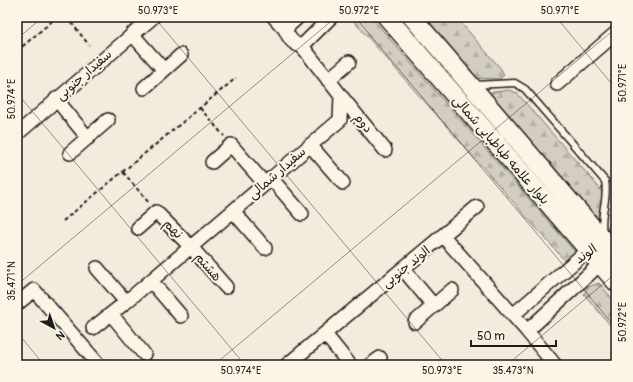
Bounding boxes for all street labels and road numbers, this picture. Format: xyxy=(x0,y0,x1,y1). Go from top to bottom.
street label: سفیدار جنوبی xyxy=(53,46,116,104)
street label: بلوار علامه طباطبایی شمالی xyxy=(448,92,553,209)
street label: دوم xyxy=(349,110,376,138)
street label: سفیدار شمالی xyxy=(245,143,310,203)
street label: نهم xyxy=(158,216,186,244)
street label: الوند xyxy=(572,241,600,267)
street label: الوند جنوبی xyxy=(379,243,434,292)
street label: هشتم xyxy=(190,249,225,286)

